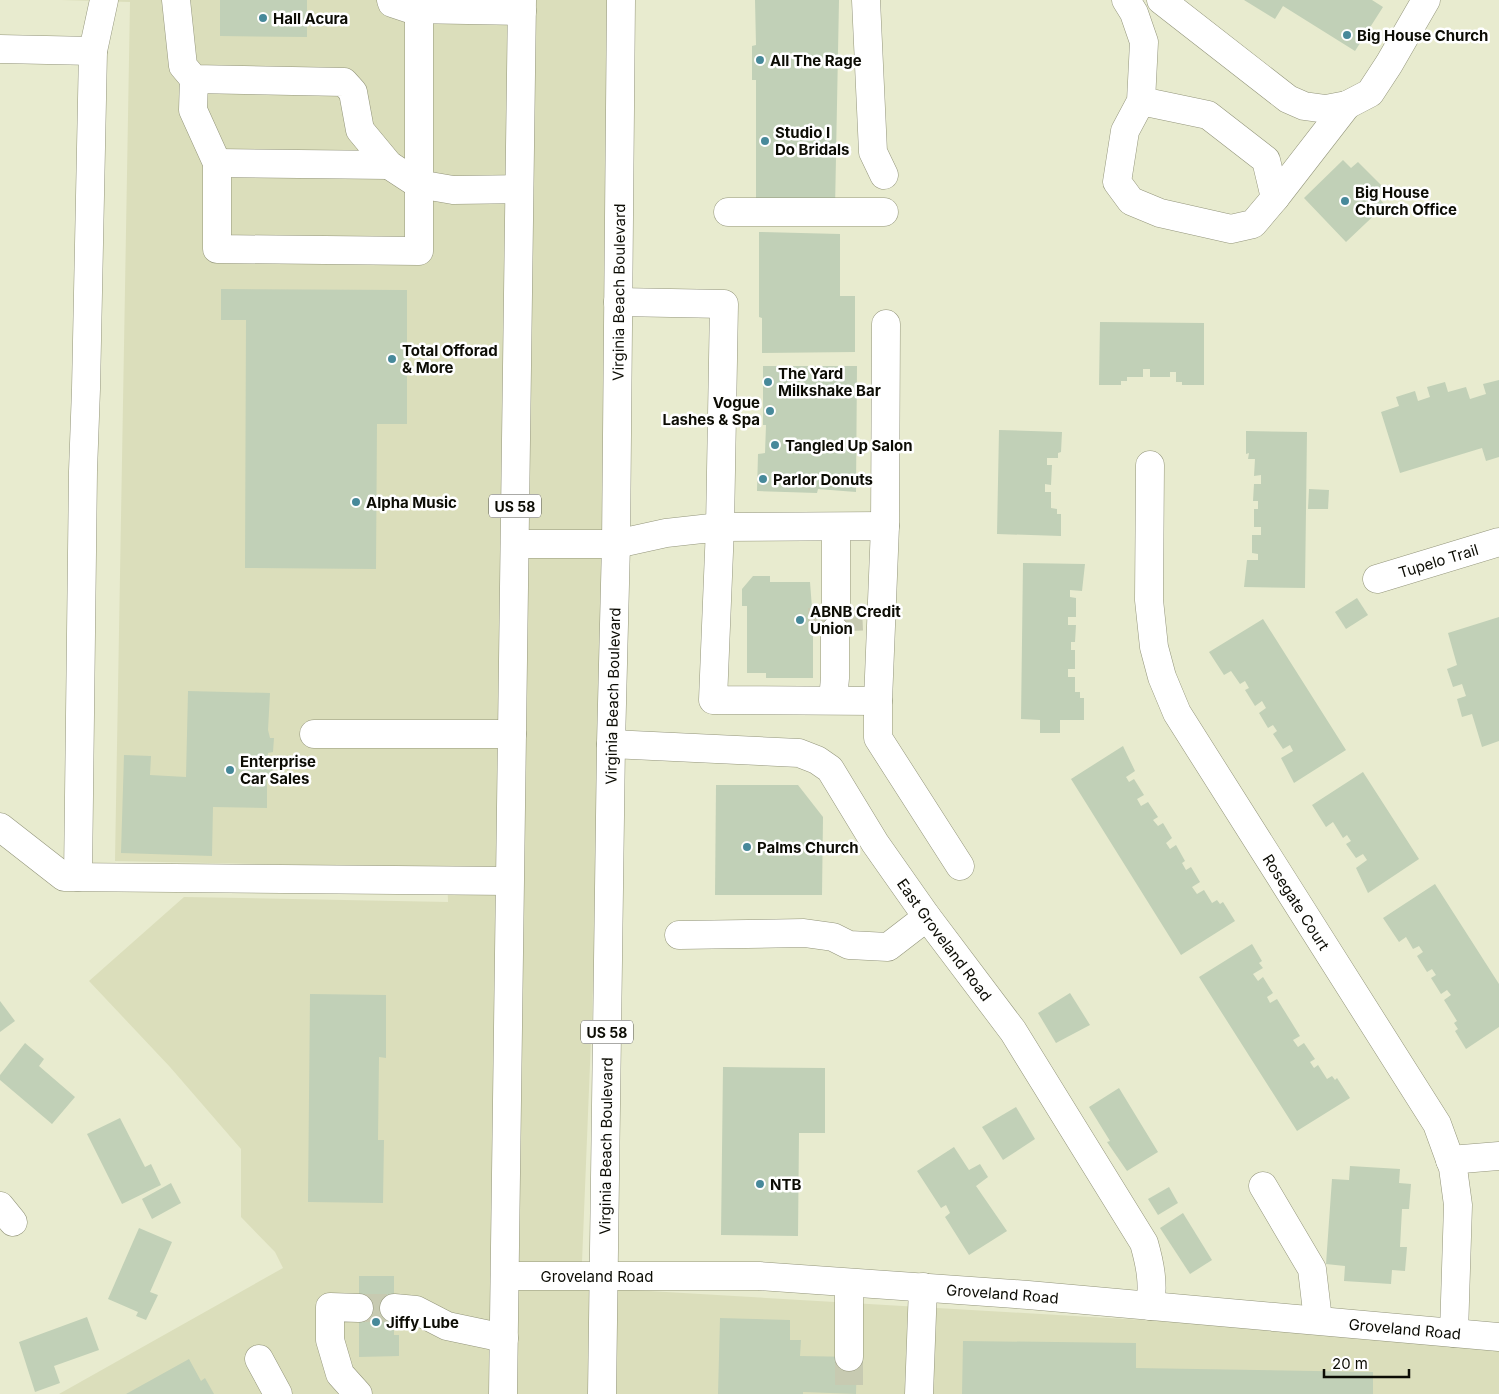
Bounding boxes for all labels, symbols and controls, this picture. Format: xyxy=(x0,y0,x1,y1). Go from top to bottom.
place label: Hall Acura xyxy=(273,9,348,28)
marker: Hall Acura xyxy=(257,12,269,24)
place label: Big House Church xyxy=(1357,26,1488,45)
marker: Big House Church xyxy=(1341,29,1353,41)
place label: All The Rage xyxy=(770,51,862,70)
marker: All The Rage xyxy=(754,54,766,66)
place label: Studio I Do Bridals xyxy=(775,123,849,159)
marker: Studio I Do Bridals xyxy=(759,135,771,147)
place label: Big House Church Office xyxy=(1355,183,1457,219)
marker: Big House Church Office xyxy=(1339,195,1351,207)
street label: Virginia Beach Boulevard xyxy=(608,203,629,381)
place label: Total Offorad & More xyxy=(402,341,498,377)
marker: Total Offorad & More xyxy=(386,353,398,365)
place label: The Yard Milkshake Bar xyxy=(778,364,881,400)
marker: The Yard Milkshake Bar xyxy=(762,376,774,388)
place label: Vogue Lashes & Spa xyxy=(662,393,760,429)
marker: Vogue Lashes & Spa xyxy=(764,405,776,417)
place label: Tangled Up Salon xyxy=(785,436,913,455)
marker: Tangled Up Salon xyxy=(769,439,781,451)
place label: Parlor Donuts xyxy=(773,470,873,489)
marker: Parlor Donuts xyxy=(757,473,769,485)
place label: Alpha Music xyxy=(366,493,457,512)
road number: US 58 xyxy=(489,494,541,518)
marker: Alpha Music xyxy=(350,496,362,508)
street label: Tupelo Trail xyxy=(1396,539,1480,581)
place label: ABNB Credit Union xyxy=(810,602,901,638)
street label: Virginia Beach Boulevard xyxy=(601,607,624,785)
marker: ABNB Credit Union xyxy=(794,614,806,626)
place label: Enterprise Car Sales xyxy=(240,752,316,788)
marker: Enterprise Car Sales xyxy=(224,764,236,776)
place label: Palms Church xyxy=(757,838,859,857)
marker: Palms Church xyxy=(741,841,753,853)
street label: Rosegate Court xyxy=(1259,850,1334,954)
street label: East Groveland Road xyxy=(893,875,996,1004)
road number: US 58 xyxy=(581,1020,633,1044)
street label: Virginia Beach Boulevard xyxy=(595,1057,616,1235)
place label: NTB xyxy=(770,1175,801,1194)
marker: NTB xyxy=(754,1178,766,1190)
street label: Groveland Road xyxy=(541,1267,653,1286)
street label: Groveland Road xyxy=(945,1280,1059,1307)
place label: Jiffy Lube xyxy=(386,1313,459,1332)
street label: Groveland Road xyxy=(1348,1314,1462,1343)
marker: Jiffy Lube xyxy=(370,1316,382,1328)
scale bar xyxy=(1324,1346,1409,1378)
text: 20 m xyxy=(1332,1354,1368,1373)

